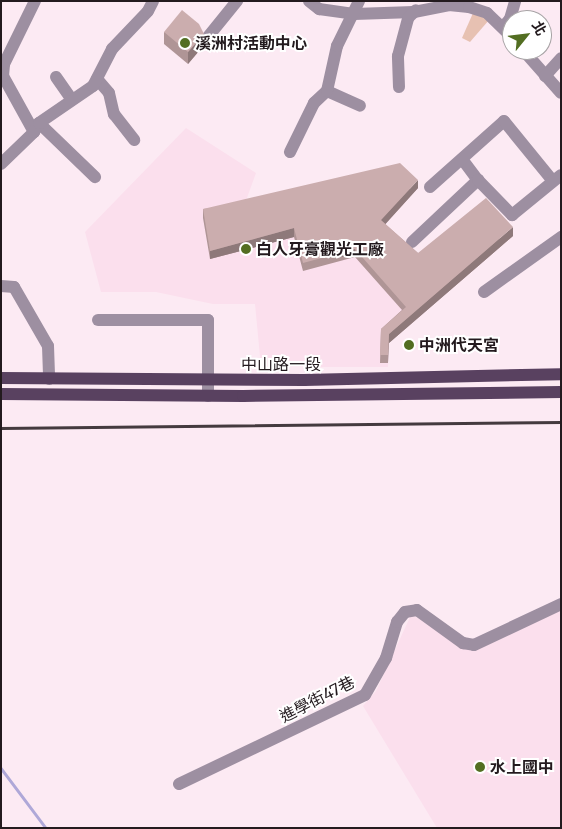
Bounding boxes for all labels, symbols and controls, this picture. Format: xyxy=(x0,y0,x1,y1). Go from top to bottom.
north arrow xyxy=(502,10,552,60)
text: 北 xyxy=(528,18,551,39)
place label: 溪洲村活動中心 xyxy=(195,33,307,53)
marker: 溪洲村活動中心 xyxy=(179,37,191,49)
place label: 白人牙膏觀光工廠 xyxy=(256,239,384,259)
marker: 白人牙膏觀光工廠 xyxy=(240,243,252,255)
place label: 中洲代天宮 xyxy=(419,335,499,355)
marker: 中洲代天宮 xyxy=(403,339,415,351)
street label: 中山路一段 xyxy=(241,354,321,374)
street label: 進學街47巷 xyxy=(276,672,358,726)
place label: 水上國中 xyxy=(490,757,554,777)
marker: 水上國中 xyxy=(474,761,486,773)

